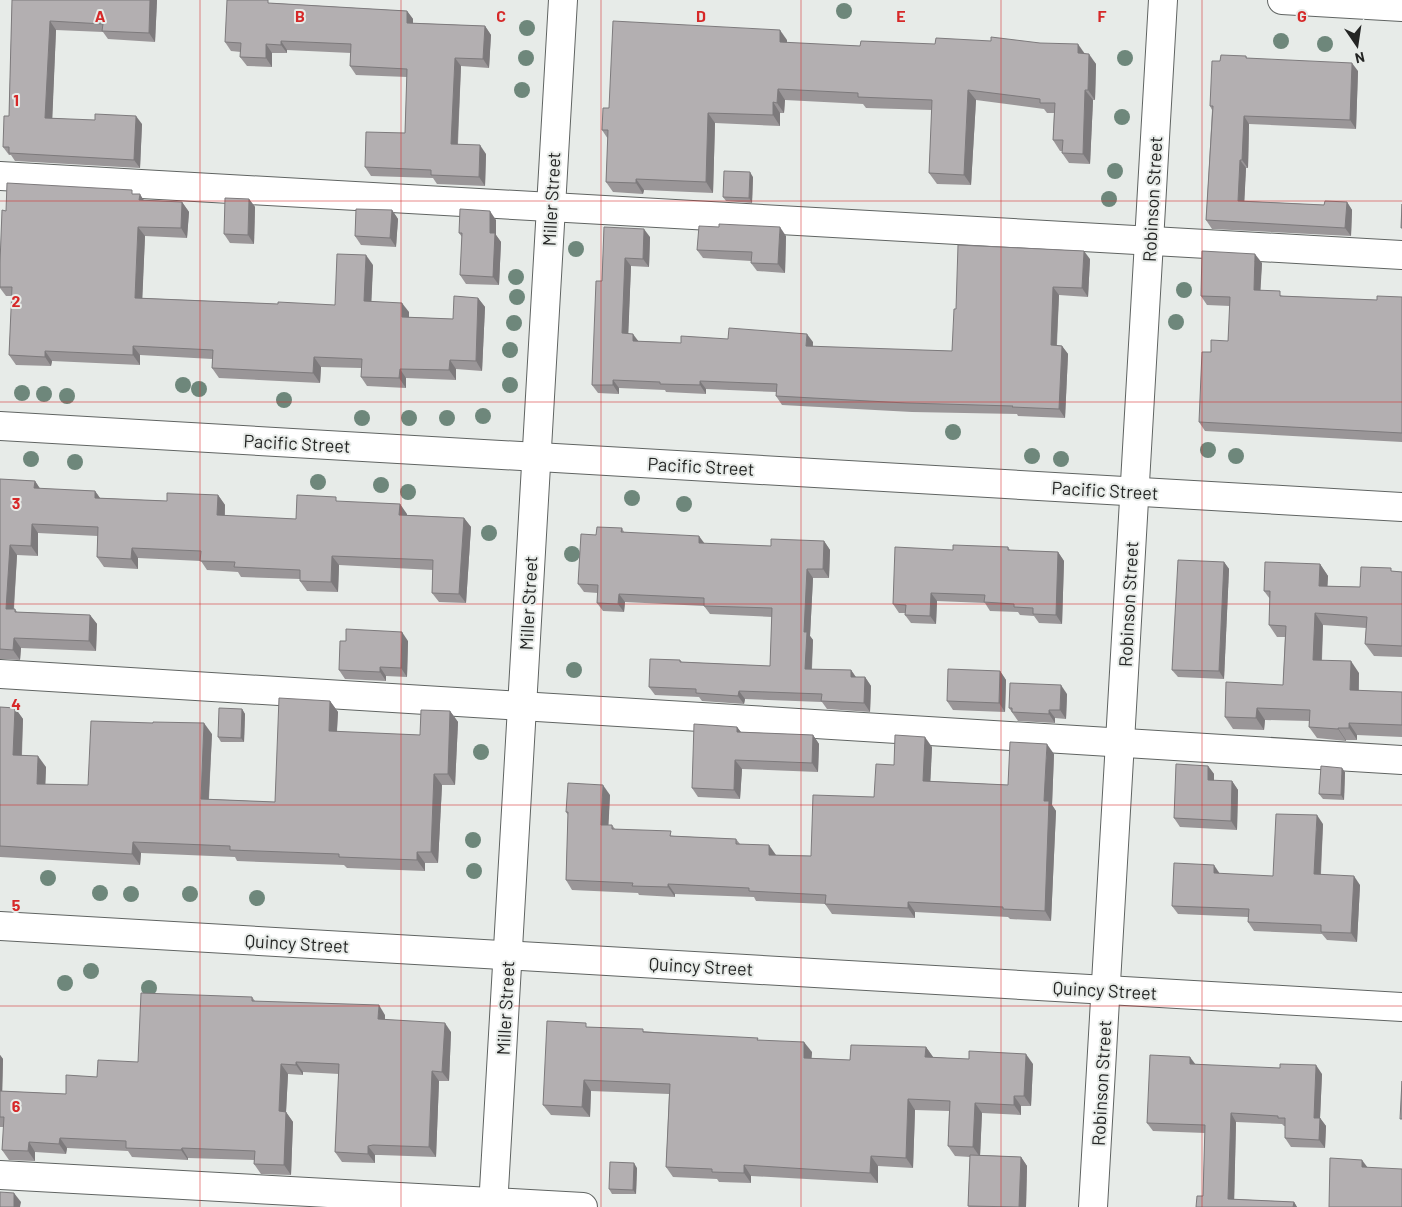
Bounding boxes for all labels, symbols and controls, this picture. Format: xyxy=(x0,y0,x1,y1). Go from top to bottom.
text: A xyxy=(95,6,106,25)
text: B xyxy=(295,6,305,25)
text: C xyxy=(496,6,506,25)
text: D xyxy=(696,6,706,25)
text: E xyxy=(896,6,906,25)
text: F xyxy=(1098,6,1107,25)
text: G xyxy=(1297,6,1307,25)
north arrow xyxy=(1332,20,1382,70)
text: N xyxy=(1354,49,1366,67)
text: 1 xyxy=(13,90,19,109)
street label: Robinson Street xyxy=(1138,136,1166,262)
street label: Miller Street xyxy=(538,151,564,247)
text: 2 xyxy=(12,291,21,310)
street label: Pacific Street xyxy=(243,429,351,457)
street label: Pacific Street xyxy=(647,452,755,480)
street label: Pacific Street xyxy=(1051,476,1159,504)
text: 3 xyxy=(12,493,20,512)
street label: Robinson Street xyxy=(1114,541,1142,667)
street label: Miller Street xyxy=(515,555,541,651)
text: 4 xyxy=(11,694,21,713)
text: 5 xyxy=(12,895,21,914)
street label: Quincy Street xyxy=(244,929,350,957)
street label: Quincy Street xyxy=(648,952,754,980)
street label: Miller Street xyxy=(492,960,518,1056)
street label: Quincy Street xyxy=(1052,976,1158,1004)
street label: Robinson Street xyxy=(1087,1020,1115,1146)
text: 6 xyxy=(12,1096,21,1115)

